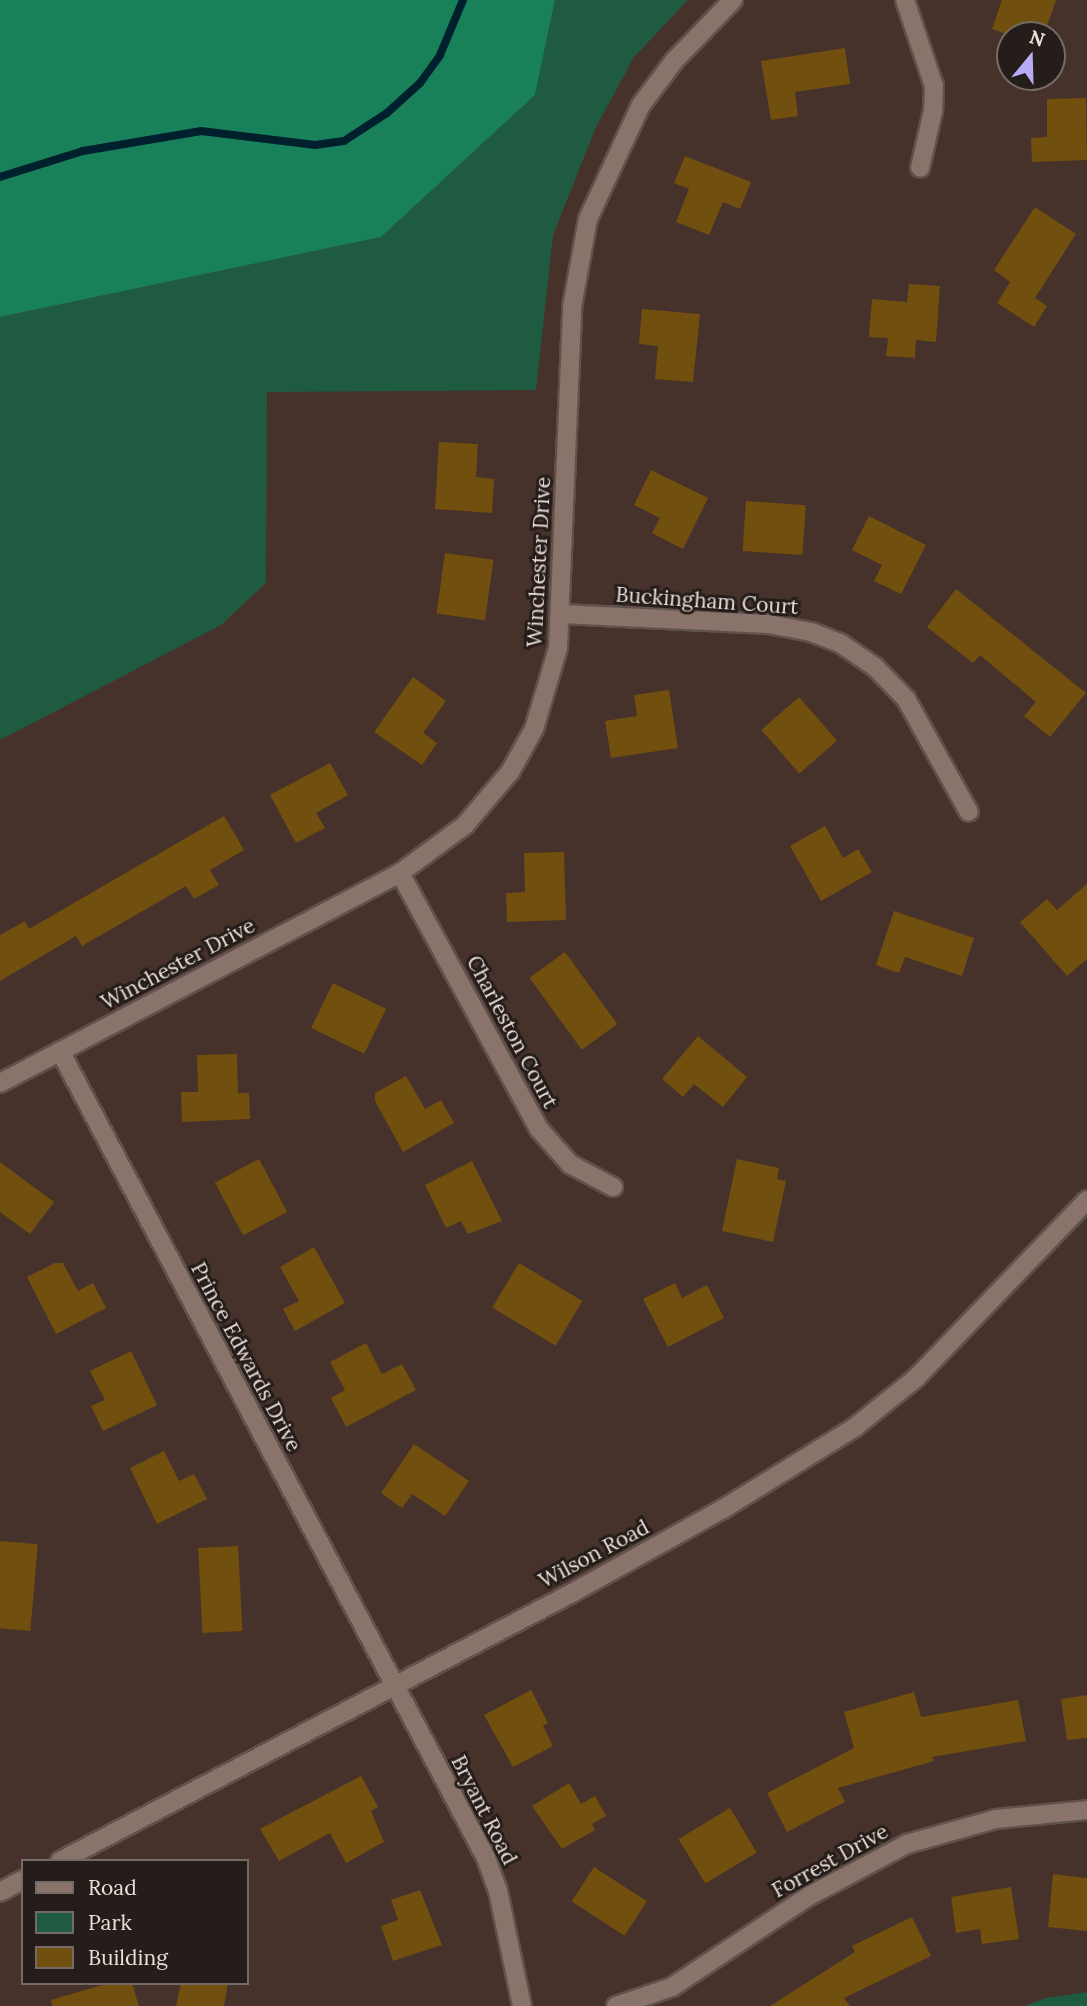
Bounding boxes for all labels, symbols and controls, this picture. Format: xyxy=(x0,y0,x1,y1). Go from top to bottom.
north arrow xyxy=(996,21,1066,91)
text: N xyxy=(1026,24,1048,52)
street label: Winchester Drive xyxy=(522,476,556,648)
street label: Buckingham Court xyxy=(615,582,799,620)
street label: Winchester Drive xyxy=(97,913,259,1015)
street label: Charleston Court xyxy=(461,951,563,1113)
street label: Prince Edwards Drive xyxy=(185,1258,307,1456)
street label: Wilson Road xyxy=(535,1514,653,1594)
street label: Bryant Road xyxy=(446,1751,522,1869)
street label: Forrest Drive xyxy=(768,1819,892,1903)
legend xyxy=(21,1859,248,1985)
text: Road xyxy=(88,1874,137,1901)
text: Park xyxy=(88,1909,132,1936)
text: Building xyxy=(88,1944,168,1971)

